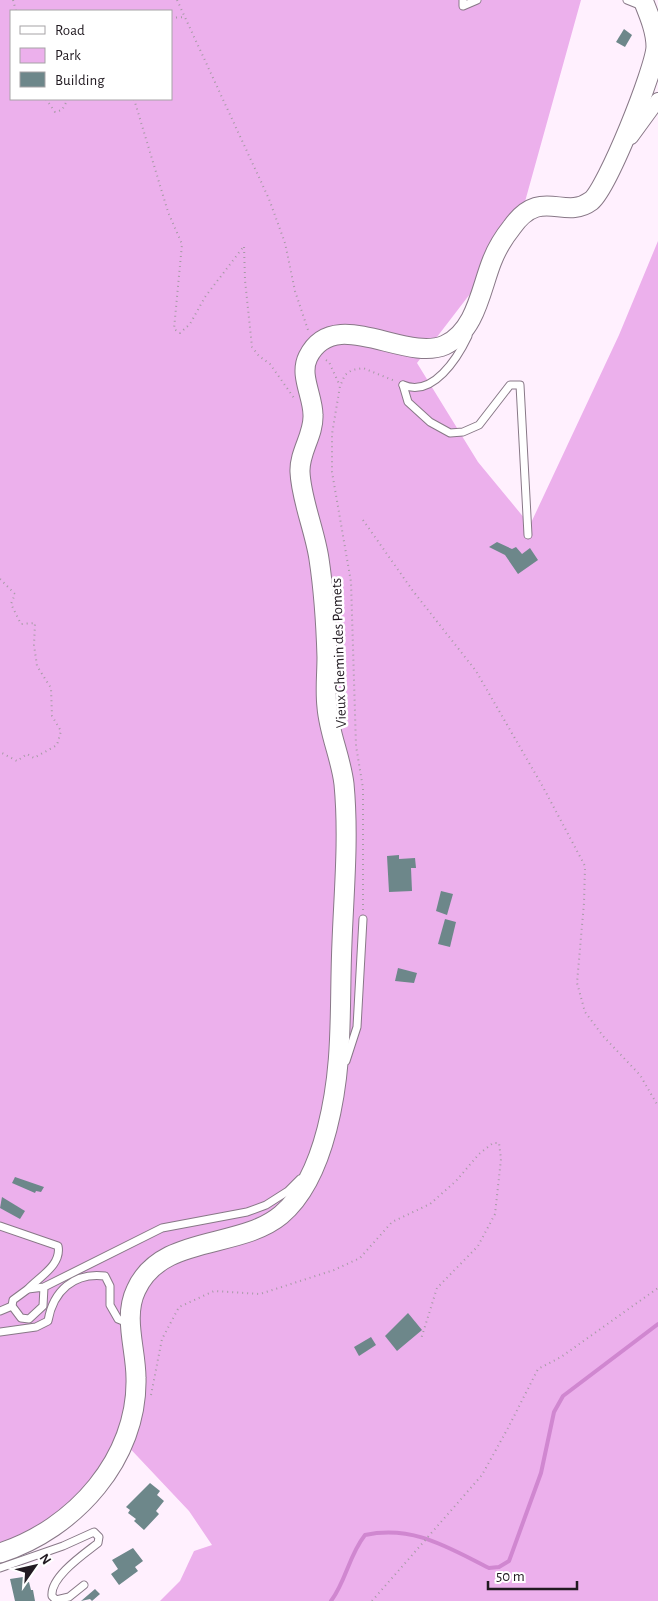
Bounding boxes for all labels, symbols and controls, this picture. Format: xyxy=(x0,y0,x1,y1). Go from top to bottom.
legend xyxy=(10,10,172,100)
text: Road xyxy=(55,23,85,38)
text: Park xyxy=(55,48,81,63)
text: Building xyxy=(55,73,105,88)
street label: Vieux Chemin des Pomets xyxy=(329,578,349,728)
north arrow xyxy=(10,1541,60,1591)
text: N xyxy=(36,1551,53,1567)
scale bar xyxy=(488,1558,577,1590)
text: 50 m xyxy=(496,1569,525,1584)

